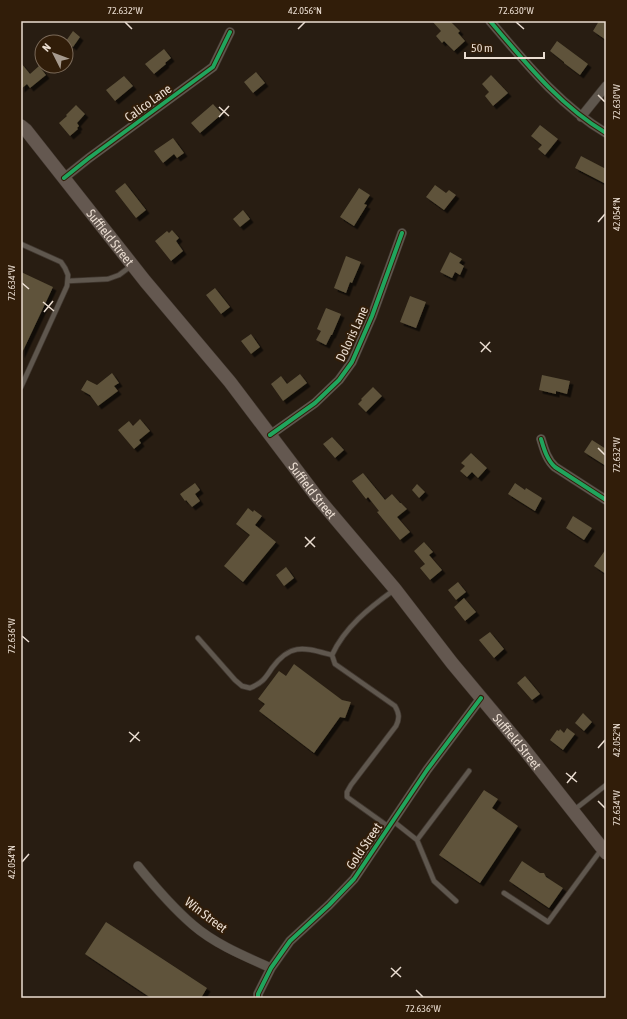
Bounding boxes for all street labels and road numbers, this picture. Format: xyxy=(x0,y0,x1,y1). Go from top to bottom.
street label: Calico Lane xyxy=(122,81,174,125)
street label: Suffield Street xyxy=(84,206,137,269)
street label: Doloris Lane xyxy=(333,304,371,364)
street label: Suffield Street xyxy=(286,459,340,522)
street label: Suffield Street xyxy=(490,711,545,772)
street label: Gold Street xyxy=(343,820,385,872)
street label: Win Street xyxy=(182,894,230,936)

